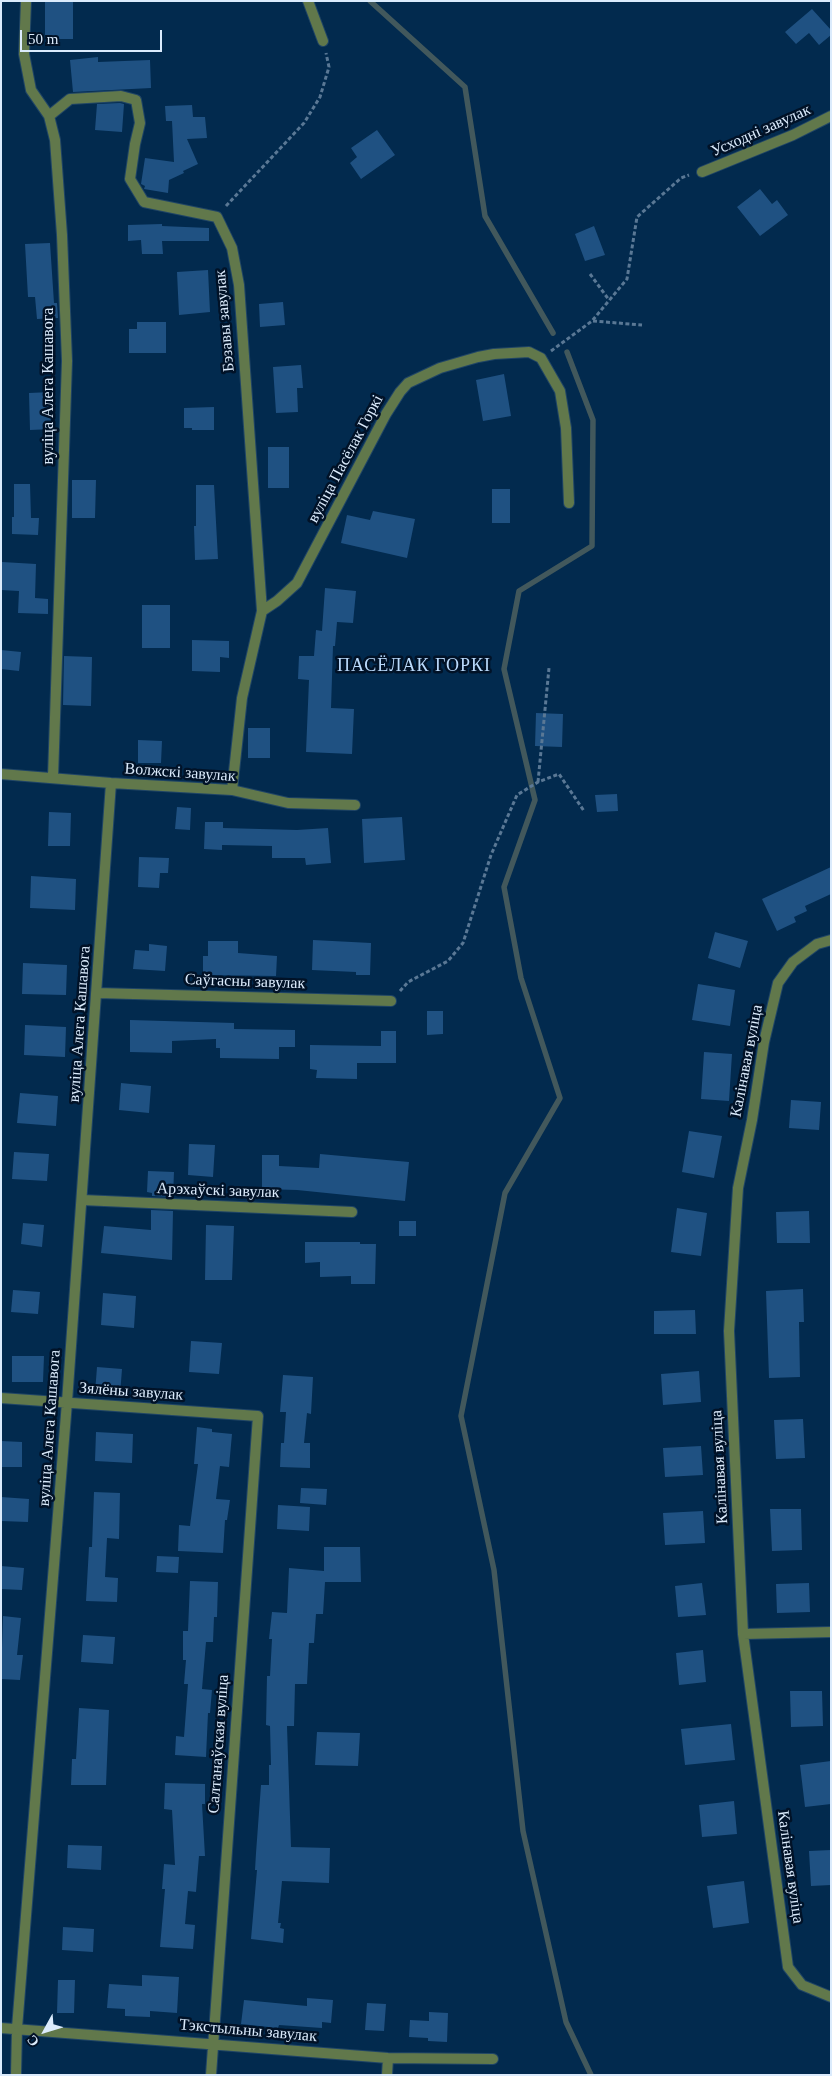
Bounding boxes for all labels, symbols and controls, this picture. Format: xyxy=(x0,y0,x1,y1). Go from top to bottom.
scale bar xyxy=(22,20,165,52)
text: 50 m xyxy=(28,31,58,47)
street label: Усходні завулак xyxy=(708,100,814,162)
street label: Бэзавы завулак xyxy=(211,269,239,373)
street label: вуліца Алега Кашавога xyxy=(39,308,59,464)
street label: вуліца Пасёлак Горкі xyxy=(304,392,388,526)
district label: ПАСЁЛАК ГОРКІ xyxy=(335,655,493,677)
street label: Волжскі завулак xyxy=(124,760,236,786)
street label: вуліца Алега Кашавога xyxy=(65,945,95,1103)
street label: Саўгасны завулак xyxy=(184,970,306,994)
street label: Калінавая вуліца xyxy=(727,1003,767,1119)
street label: Арэхаўскі завулак xyxy=(156,1179,280,1203)
street label: вуліца Алега Кашавога xyxy=(35,1349,65,1507)
street label: Зялёны завулак xyxy=(78,1379,184,1405)
street label: Калінавая вуліца xyxy=(707,1410,733,1524)
street label: Салтанаўская вуліца xyxy=(205,1674,233,1814)
street label: Калінавая вуліца xyxy=(773,1809,807,1925)
north arrow xyxy=(20,2006,70,2056)
street label: Тэкстыльны завулак xyxy=(178,2015,318,2047)
text: С xyxy=(24,2032,42,2049)

